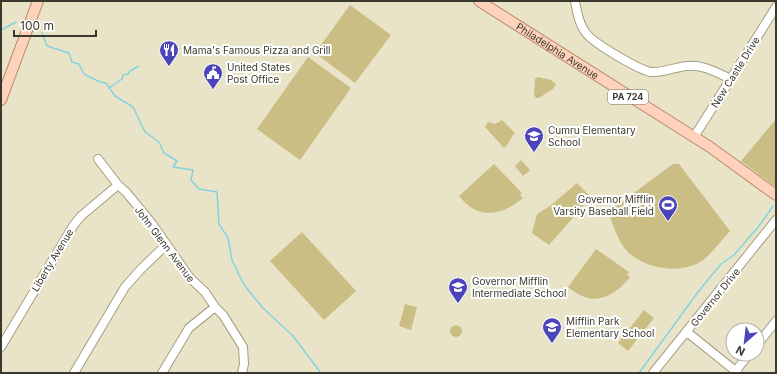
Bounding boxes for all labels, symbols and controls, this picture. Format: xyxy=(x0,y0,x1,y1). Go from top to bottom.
scale bar xyxy=(14,12,96,38)
text: 100 m xyxy=(20,18,54,33)
street label: Philadelphia Avenue xyxy=(514,20,601,81)
street label: New Castle Drive xyxy=(708,34,762,110)
restaurant icon: Mama's Famous Pizza and Grill xyxy=(158,39,180,67)
place label: Mama's Famous Pizza and Grill xyxy=(183,44,331,56)
place label: United States Post Office xyxy=(227,61,290,85)
public building icon: United States Post Office xyxy=(202,62,224,90)
road number: PA 724 xyxy=(608,90,648,104)
place label: Cumru Elementary School xyxy=(548,124,636,148)
school or university icon: Cumru Elementary School xyxy=(523,125,545,153)
place label: Governor Mifflin Varsity Baseball Field xyxy=(553,193,654,217)
sports icon: Governor Mifflin Varsity Baseball Field xyxy=(657,194,679,222)
street label: John Glenn Avenue xyxy=(133,204,198,284)
street label: Liberty Avenue xyxy=(29,226,76,294)
street label: Governor Drive xyxy=(688,265,742,329)
place label: Governor Mifflin Intermediate School xyxy=(472,275,567,299)
school or university icon: Governor Mifflin Intermediate School xyxy=(447,276,469,304)
place label: Mifflin Park Elementary School xyxy=(566,315,655,339)
school or university icon: Mifflin Park Elementary School xyxy=(541,316,563,344)
north arrow xyxy=(725,322,765,362)
text: N xyxy=(733,343,747,359)

